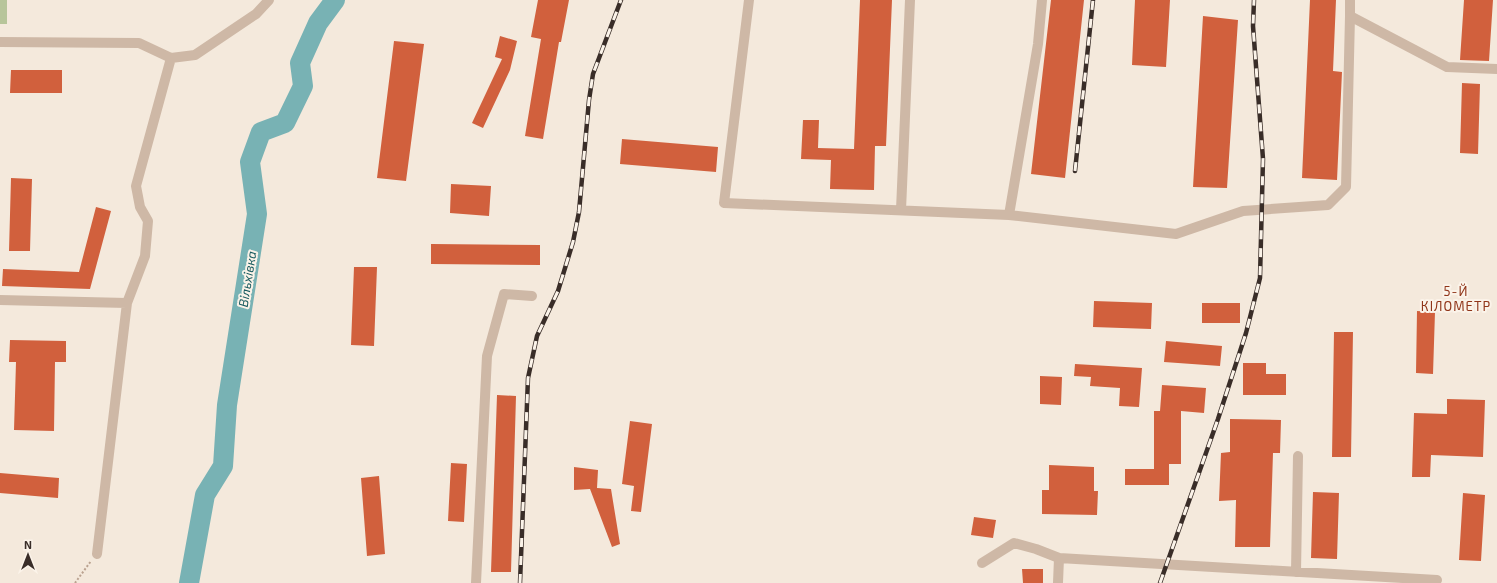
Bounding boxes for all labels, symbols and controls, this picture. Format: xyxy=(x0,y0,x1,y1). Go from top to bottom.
water label: Вільхівка xyxy=(235,250,259,308)
district label: 5-Й КІЛОМЕТР xyxy=(1421,283,1491,314)
north arrow xyxy=(8,535,48,575)
text: N xyxy=(24,538,32,551)

